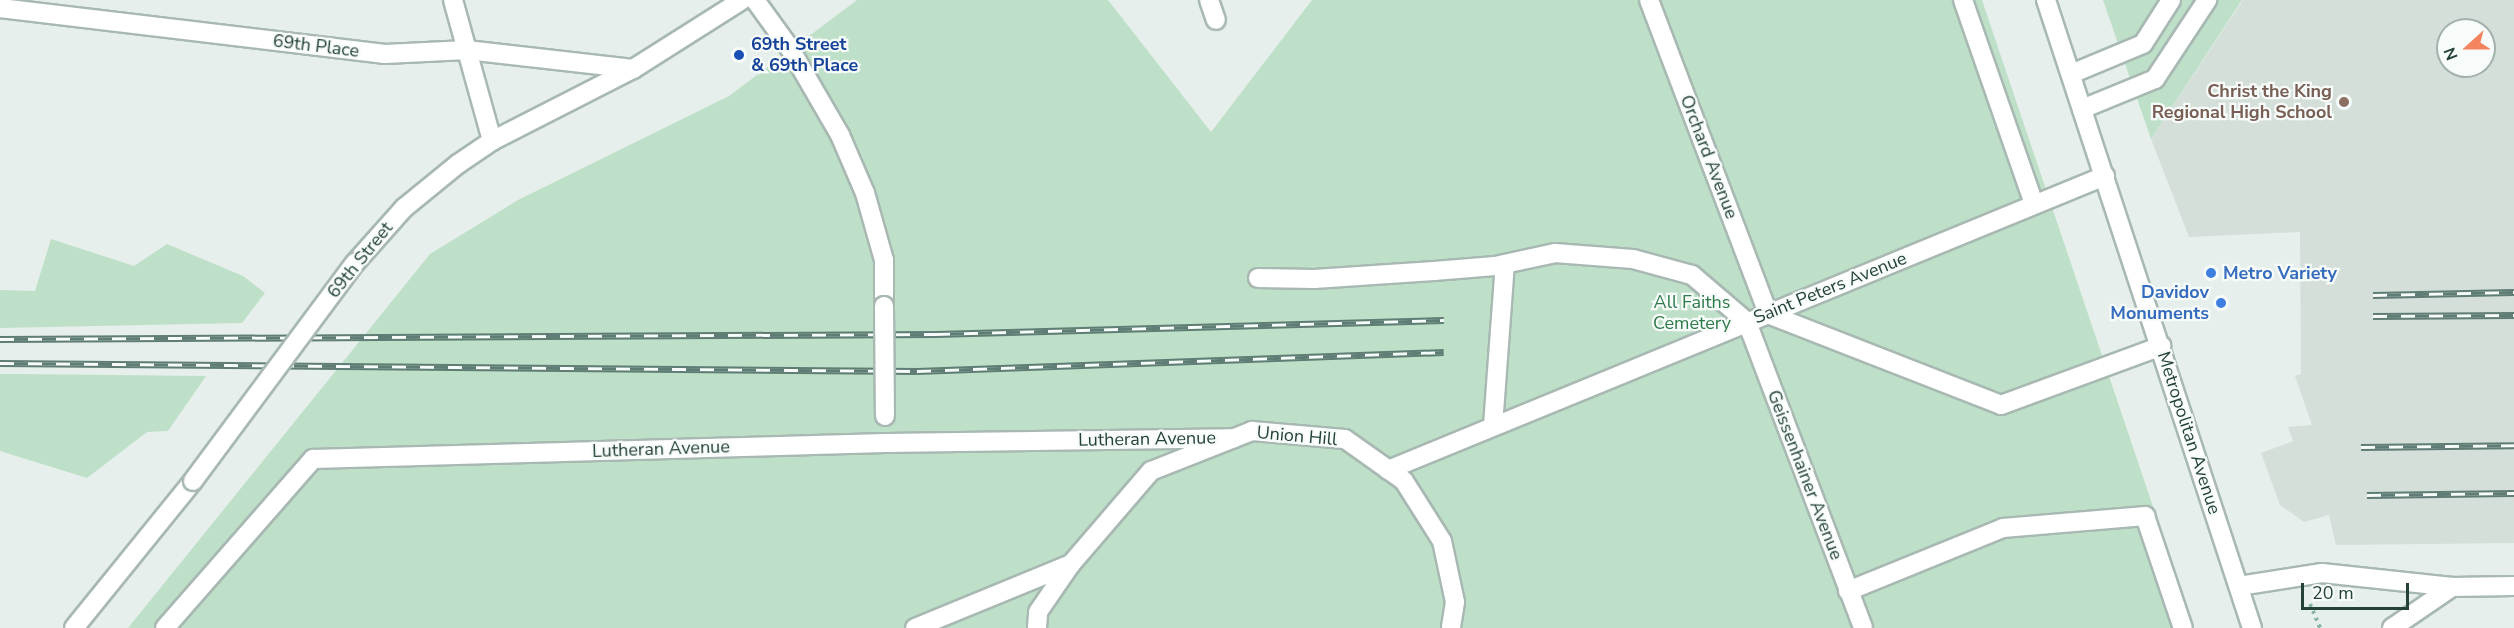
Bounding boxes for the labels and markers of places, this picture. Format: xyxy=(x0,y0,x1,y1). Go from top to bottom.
place label: 69th Street & 69th Place xyxy=(751,34,858,76)
marker: 69th Street & 69th Place xyxy=(732,48,746,62)
place label: Christ the King Regional High School xyxy=(2152,81,2332,124)
marker: Christ the King Regional High School xyxy=(2337,95,2351,109)
place label: Metro Variety xyxy=(2223,262,2337,284)
marker: Metro Variety xyxy=(2204,266,2218,280)
place label: Davidov Monuments xyxy=(2110,282,2209,324)
marker: Davidov Monuments xyxy=(2214,296,2228,310)

